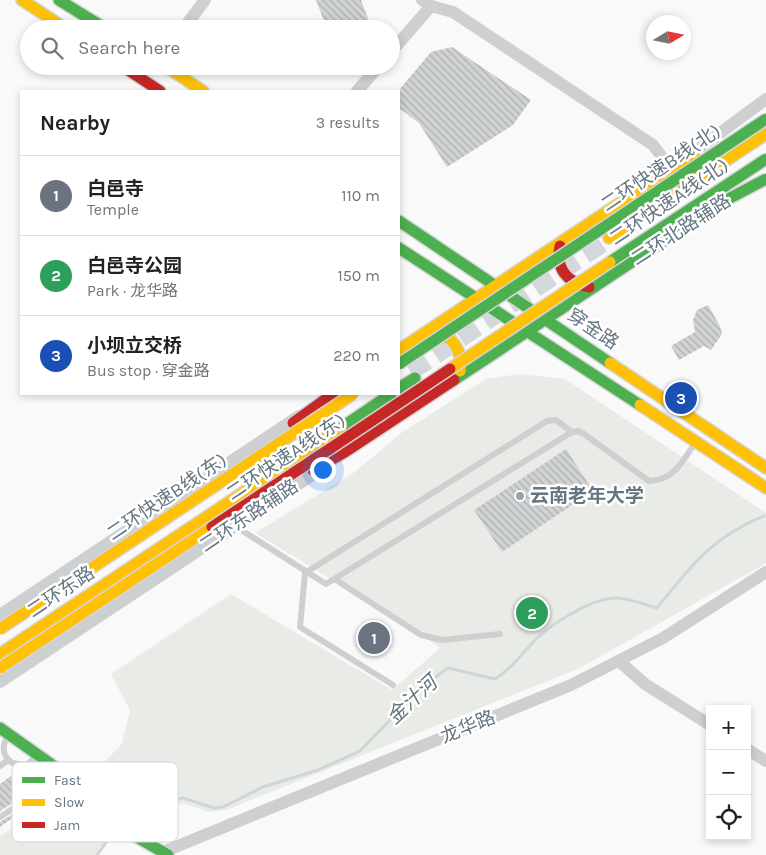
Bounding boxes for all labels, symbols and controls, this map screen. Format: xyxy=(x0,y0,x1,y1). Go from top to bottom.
north arrow xyxy=(646,15,691,60)
search box xyxy=(20,20,400,75)
icon: search xyxy=(38,34,66,62)
text: Search here xyxy=(78,37,180,59)
text: Nearby xyxy=(40,111,110,135)
text: 3 results xyxy=(316,113,380,132)
street label: 二环快速B线(北) xyxy=(597,120,725,216)
street label: 二环快速A线(北) xyxy=(605,154,733,250)
text: 白邑寺 xyxy=(87,178,144,200)
text: 1 xyxy=(53,186,59,205)
text: 110 m xyxy=(341,186,380,205)
street label: 二环北路辅路 xyxy=(627,190,735,270)
text: Temple xyxy=(87,200,139,219)
text: 白邑寺公园 xyxy=(87,255,182,277)
text: 2 xyxy=(51,266,61,285)
text: 150 m xyxy=(337,266,380,285)
text: Park · 龙华路 xyxy=(87,281,178,300)
street label: 穿金路 xyxy=(563,304,623,354)
text: 小坝立交桥 xyxy=(87,335,182,357)
text: 3 xyxy=(51,346,61,365)
text: 220 m xyxy=(333,346,380,365)
text: Bus stop · 穿金路 xyxy=(87,361,210,380)
pin: 3 xyxy=(665,379,697,417)
street label: 二环快速A线(东) xyxy=(222,409,350,505)
street label: 二环快速B线(东) xyxy=(103,449,231,545)
your location xyxy=(310,457,336,483)
street label: 二环东路辅路 xyxy=(196,475,302,557)
place label: 云南老年大学 xyxy=(530,485,644,507)
marker: 云南老年大学 xyxy=(514,490,526,502)
street label: 二环东路 xyxy=(23,562,99,622)
pin: 2 xyxy=(516,594,548,632)
pin: 1 xyxy=(358,619,390,657)
water label: 金汁河 xyxy=(382,668,445,729)
map controls xyxy=(706,705,751,840)
button: + xyxy=(706,705,751,750)
street label: 龙华路 xyxy=(437,706,499,748)
button: − xyxy=(706,750,751,795)
legend xyxy=(12,762,178,842)
text: Fast xyxy=(54,772,81,789)
text: Slow xyxy=(54,794,84,811)
button: locate xyxy=(706,795,751,840)
text: Jam xyxy=(54,817,80,834)

